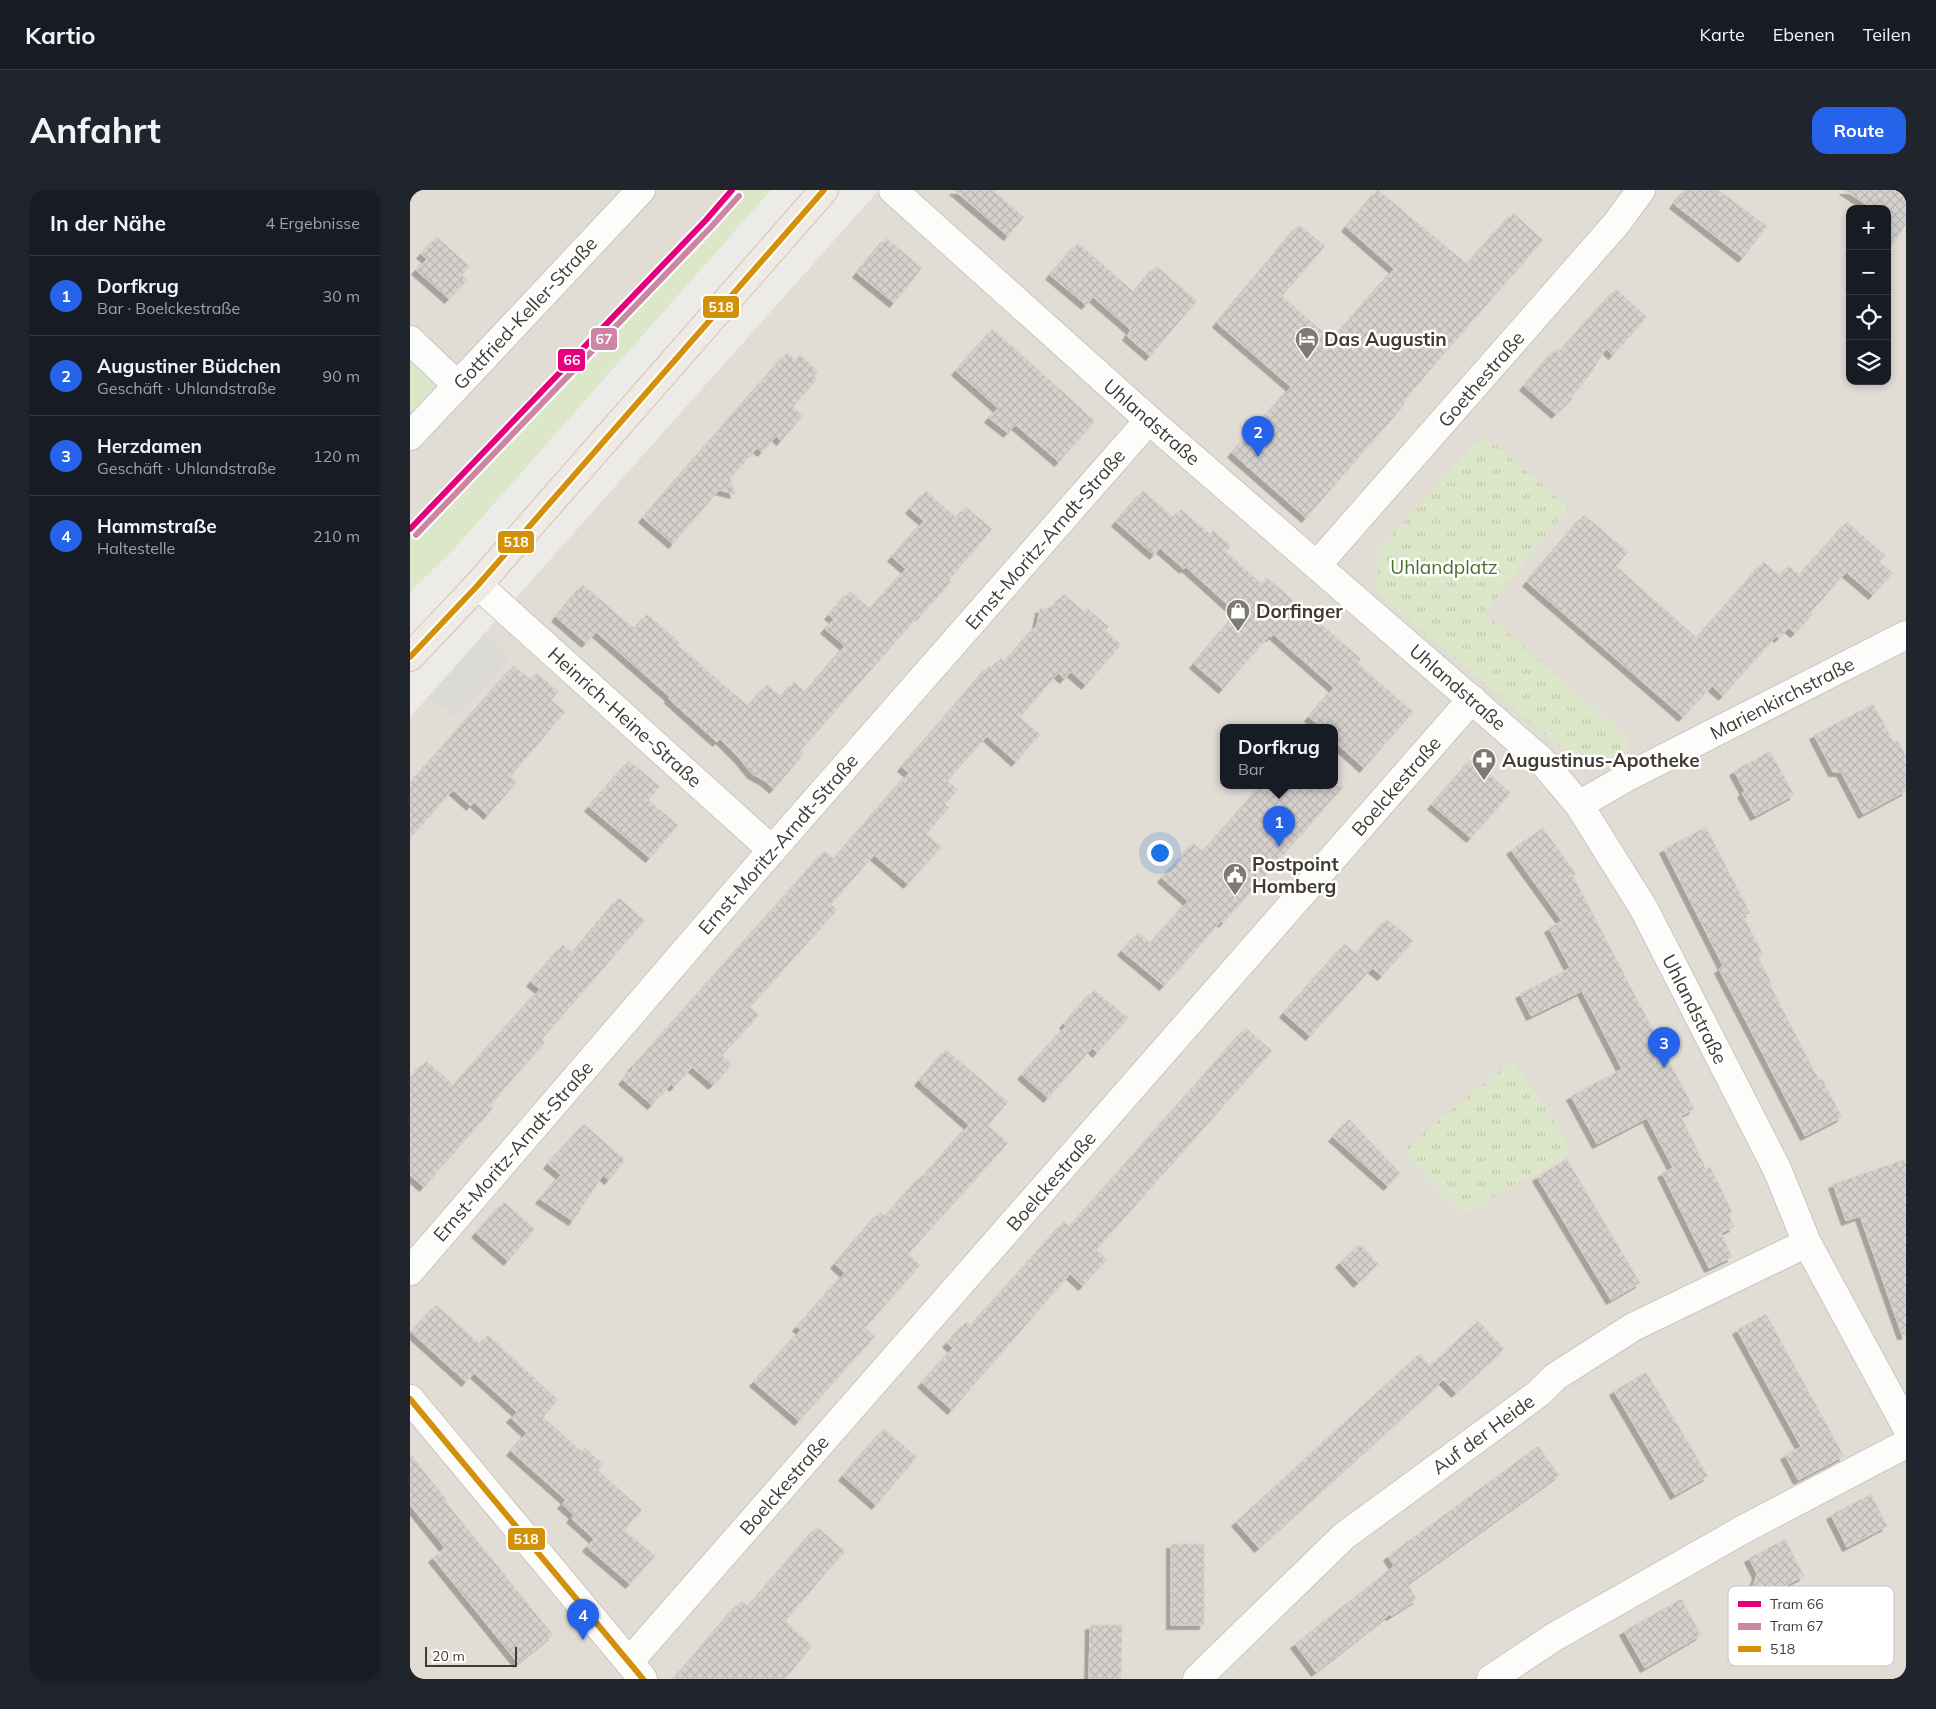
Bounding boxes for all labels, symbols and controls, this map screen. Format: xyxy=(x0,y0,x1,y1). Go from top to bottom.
text: Kartio xyxy=(25,20,96,50)
text: Karte xyxy=(1699,23,1745,46)
text: Ebenen xyxy=(1773,23,1835,46)
text: Teilen xyxy=(1863,23,1911,46)
button: Route xyxy=(1812,107,1906,154)
text: Anfahrt xyxy=(30,108,161,152)
map controls xyxy=(1846,205,1891,385)
button: + xyxy=(1846,205,1891,250)
text: In der Nähe xyxy=(50,210,166,236)
text: 4 Ergebnisse xyxy=(265,213,360,233)
street label: Gottfried-Keller-Straße xyxy=(448,232,602,394)
button: − xyxy=(1846,250,1891,295)
text: Dorfkrug xyxy=(97,274,179,298)
text: 1 xyxy=(61,286,71,306)
text: 30 m xyxy=(323,286,360,306)
line badge: 518 xyxy=(702,295,740,319)
button: locate xyxy=(1846,295,1891,340)
text: Bar · Boelckestraße xyxy=(97,298,240,318)
text: 518 xyxy=(708,298,734,316)
hotel icon: Das Augustin xyxy=(1294,326,1320,360)
street label: Goethestraße xyxy=(1433,326,1529,432)
line badge: 67 xyxy=(590,327,618,351)
place label: Das Augustin xyxy=(1324,327,1447,351)
text: 67 xyxy=(596,330,612,348)
button: layers xyxy=(1846,340,1891,385)
line badge: 66 xyxy=(557,348,586,372)
text: 66 xyxy=(564,351,580,369)
text: Augustiner Büdchen xyxy=(97,354,281,378)
text: 2 xyxy=(61,366,71,386)
text: 90 m xyxy=(323,366,360,386)
street label: Uhlandstraße xyxy=(1099,374,1205,470)
text: Geschäft · Uhlandstraße xyxy=(97,378,276,398)
pin: 2 xyxy=(1242,416,1274,457)
text: Herzdamen xyxy=(97,434,202,458)
street label: Ernst-Moritz-Arndt-Straße xyxy=(960,444,1130,634)
text: 3 xyxy=(61,446,71,466)
text: 120 m xyxy=(313,446,360,466)
text: Geschäft · Uhlandstraße xyxy=(97,458,276,478)
text: Hammstraße xyxy=(97,514,217,538)
text: 4 xyxy=(61,526,71,546)
text: 210 m xyxy=(313,526,360,546)
line badge: 518 xyxy=(497,530,535,554)
text: 518 xyxy=(503,533,529,551)
text: Haltestelle xyxy=(97,538,175,558)
park label: Uhlandplatz xyxy=(1390,555,1498,579)
shop icon: Dorfinger xyxy=(1225,598,1251,632)
place label: Dorfinger xyxy=(1256,599,1343,623)
street label: Uhlandstraße xyxy=(1405,639,1511,735)
street label: Heinrich-Heine-Straße xyxy=(543,642,707,792)
street label: Marienkirchstraße xyxy=(1706,651,1858,745)
popup xyxy=(1220,724,1338,789)
street label: Boelckestraße xyxy=(1346,731,1446,841)
text: Dorfkrug xyxy=(1238,735,1320,759)
pharmacy icon: Augustinus-Apotheke xyxy=(1471,747,1497,781)
place label: Augustinus-Apotheke xyxy=(1502,748,1700,772)
street label: Ernst-Moritz-Arndt-Straße xyxy=(693,749,863,939)
text: Bar xyxy=(1238,759,1264,779)
pin: 1 xyxy=(1263,806,1295,847)
your location xyxy=(1147,840,1173,866)
place label: Postpoint Homberg xyxy=(1252,852,1339,898)
public building icon: Postpoint Homberg xyxy=(1222,862,1248,896)
street label: Uhlandstraße xyxy=(1657,950,1733,1068)
pin: 3 xyxy=(1648,1027,1680,1068)
street label: Ernst-Moritz-Arndt-Straße xyxy=(428,1056,598,1246)
street label: Boelckestraße xyxy=(1001,1126,1101,1236)
street label: Auf der Heide xyxy=(1427,1389,1539,1479)
street label: Boelckestraße xyxy=(734,1430,834,1540)
line badge: 518 xyxy=(507,1527,546,1551)
text: 518 xyxy=(513,1530,539,1548)
legend xyxy=(1728,1586,1894,1666)
text: Tram 66 xyxy=(1770,1595,1824,1613)
pin: 4 xyxy=(567,1599,599,1640)
text: Tram 67 xyxy=(1770,1617,1824,1635)
text: 518 xyxy=(1770,1640,1795,1658)
scale bar xyxy=(425,1644,518,1667)
text: 20 m xyxy=(432,1647,465,1665)

